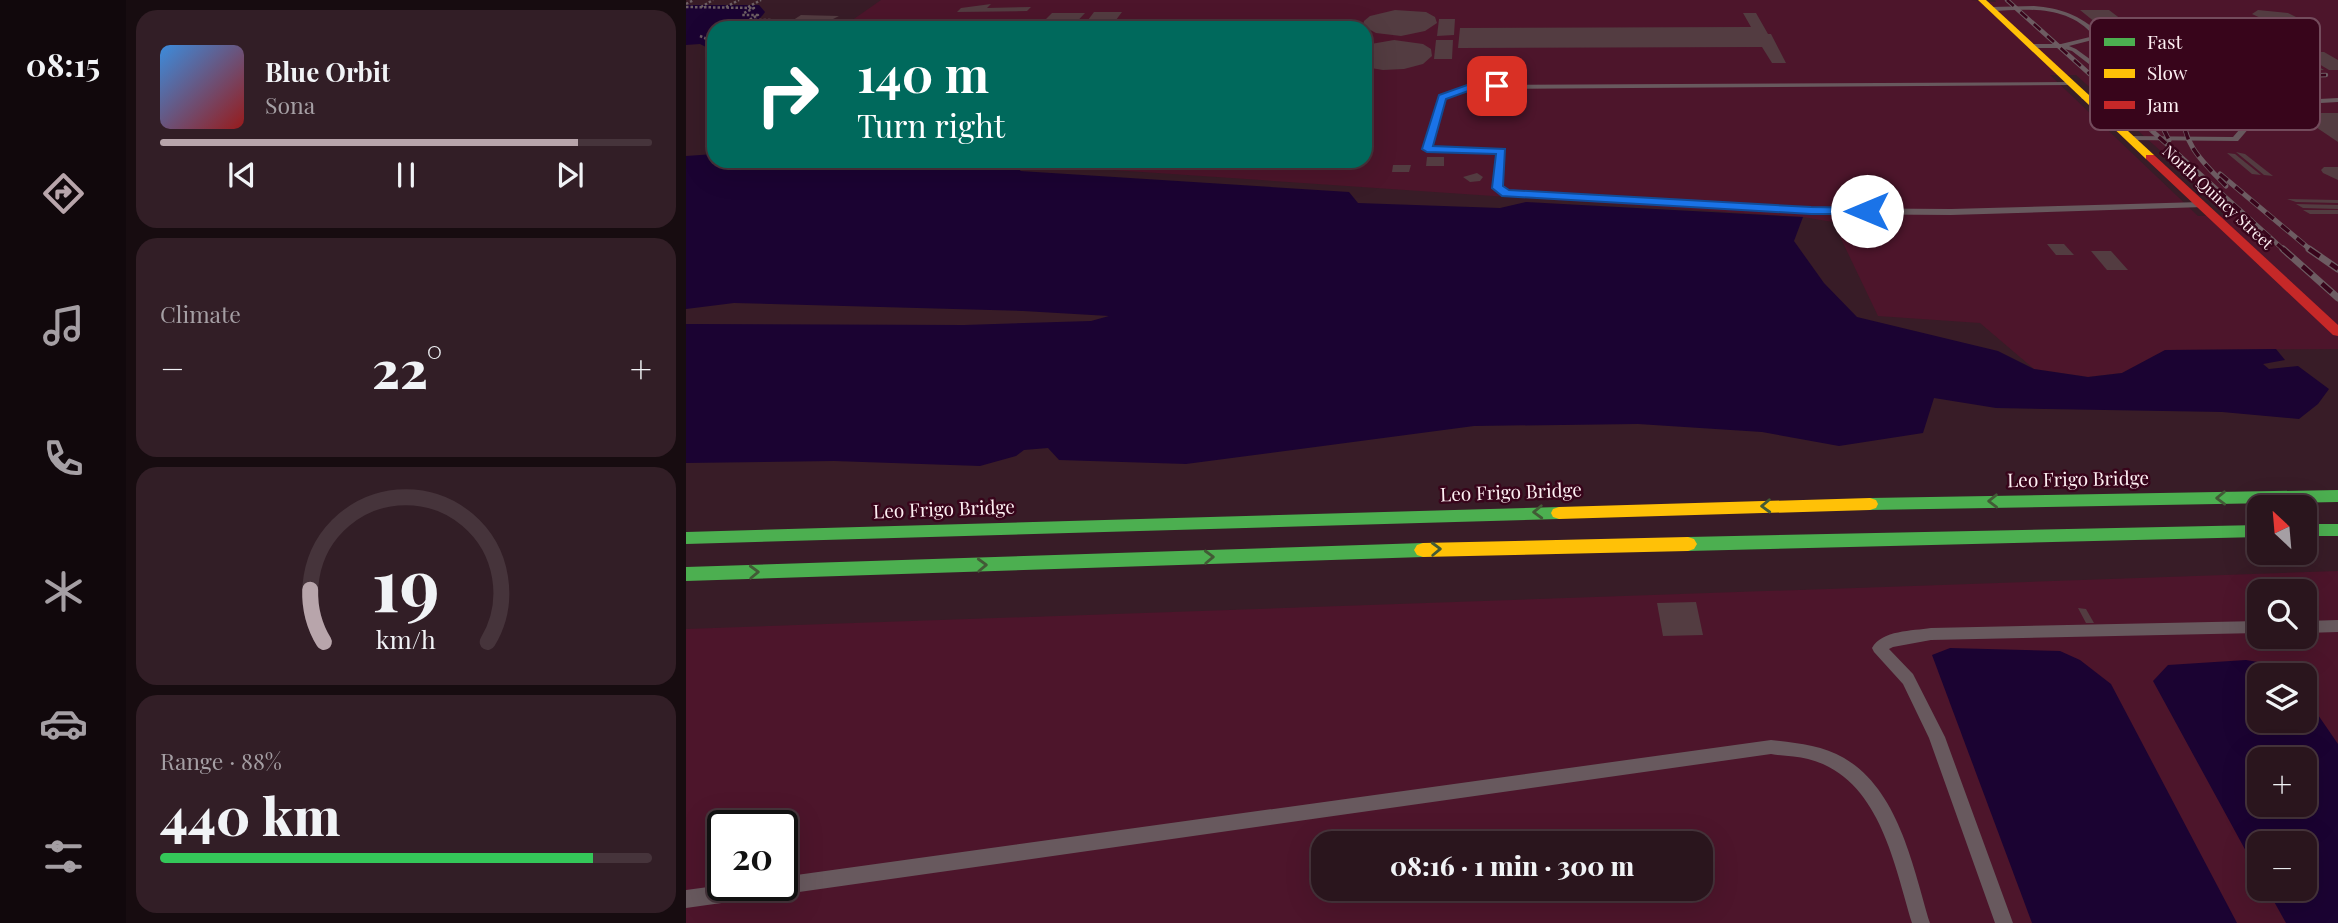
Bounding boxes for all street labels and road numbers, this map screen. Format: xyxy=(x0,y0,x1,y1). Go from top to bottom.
street label: North Quincy Street xyxy=(2159,140,2278,254)
street label: Leo Frigo Bridge xyxy=(2007,464,2149,492)
street label: Leo Frigo Bridge xyxy=(1440,476,1582,506)
street label: Leo Frigo Bridge xyxy=(873,493,1015,523)

